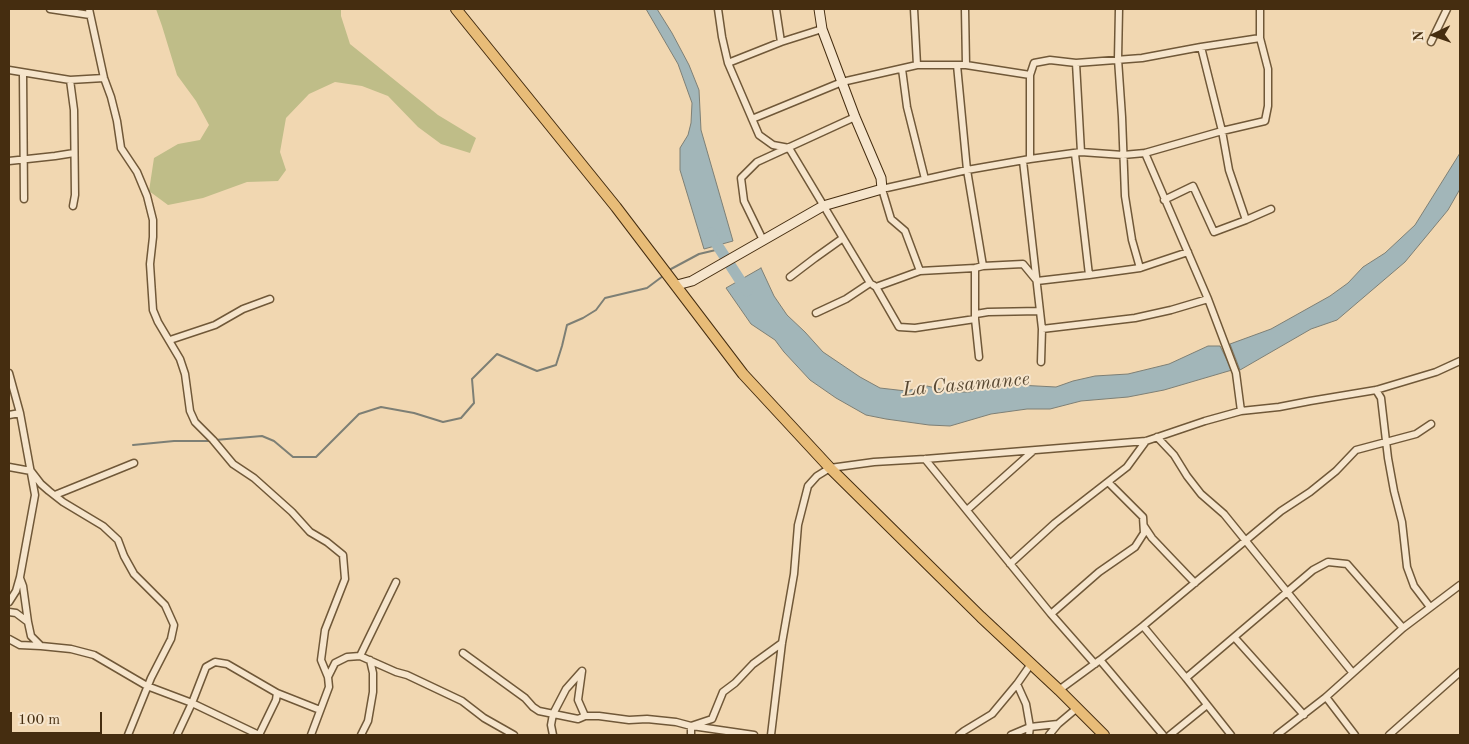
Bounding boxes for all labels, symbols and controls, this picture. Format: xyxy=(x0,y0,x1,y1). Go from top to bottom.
north arrow xyxy=(1409,10,1459,60)
text: N xyxy=(1412,30,1426,42)
water label: La Casamance xyxy=(901,367,1031,403)
scale bar xyxy=(12,702,105,734)
text: 100 m xyxy=(18,713,60,728)

